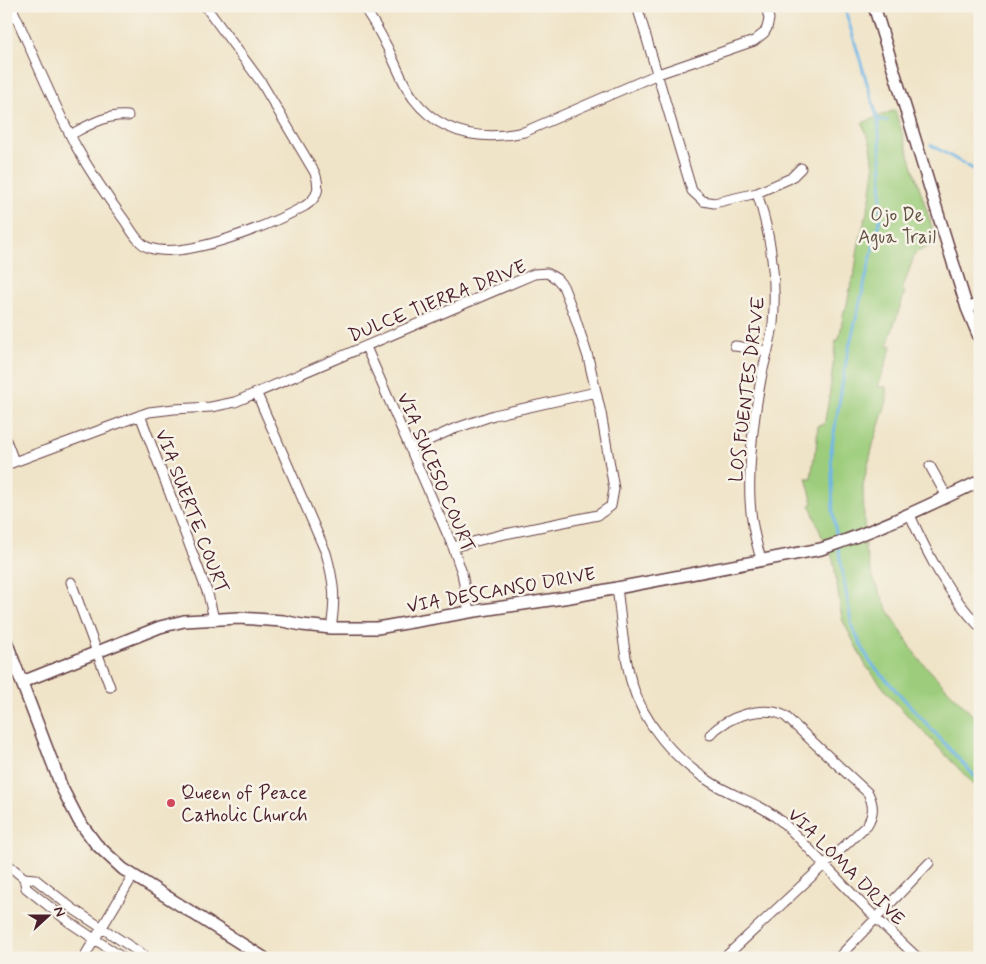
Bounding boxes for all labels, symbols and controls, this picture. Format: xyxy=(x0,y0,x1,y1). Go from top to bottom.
park label: Ojo De Agua Trail xyxy=(858,203,936,251)
street label: DULCE TIERRA DRIVE xyxy=(345,254,530,349)
street label: LOS FUENTES DRIVE xyxy=(724,295,771,484)
street label: VIA SUCESO COURT xyxy=(391,389,481,556)
street label: VIA SUERTE COURT xyxy=(149,426,234,597)
street label: VIA DESCANSO DRIVE xyxy=(405,562,598,619)
place label: Queen of Peace Catholic Church xyxy=(181,781,308,828)
marker: Queen of Peace Catholic Church xyxy=(165,797,177,809)
street label: VIA LOMA DRIVE xyxy=(782,803,910,931)
north arrow xyxy=(22,892,72,942)
text: N xyxy=(49,904,69,919)

